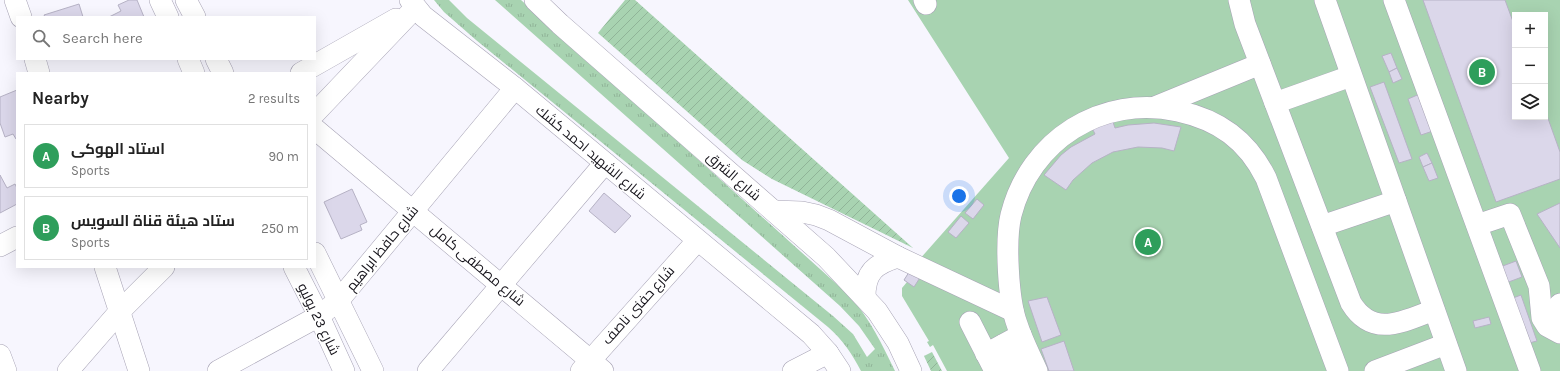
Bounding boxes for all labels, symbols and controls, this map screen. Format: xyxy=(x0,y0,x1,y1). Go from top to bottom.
map controls xyxy=(1512,12,1548,120)
button: + xyxy=(1512,12,1548,48)
search box xyxy=(16,16,316,60)
icon: search xyxy=(30,27,52,49)
text: Search here xyxy=(62,29,143,47)
button: − xyxy=(1512,48,1548,84)
pin: B xyxy=(1469,57,1495,87)
button: layers xyxy=(1512,84,1548,120)
text: Nearby xyxy=(32,88,89,108)
text: 2 results xyxy=(248,91,300,106)
street label: شارع الشهيد احمد كشك xyxy=(532,101,649,203)
text: استاد الهوكى xyxy=(71,140,165,158)
street label: شارع الشرق xyxy=(703,148,764,204)
text: A xyxy=(42,149,50,164)
text: 90 m xyxy=(268,149,299,164)
text: Sports xyxy=(71,163,110,178)
your location xyxy=(949,186,969,206)
street label: شارع حافظ ابراهيم xyxy=(343,202,423,295)
text: ستاد هيئة قناة السويس xyxy=(71,212,235,230)
text: B xyxy=(42,221,50,236)
text: 250 m xyxy=(261,221,299,236)
street label: شارع مصطفى كامل xyxy=(427,221,528,310)
pin: A xyxy=(1135,227,1161,257)
text: Sports xyxy=(71,235,110,250)
street label: شارع حفنى ناصف xyxy=(599,262,678,348)
street label: شارع 23 يوليو xyxy=(294,280,343,358)

